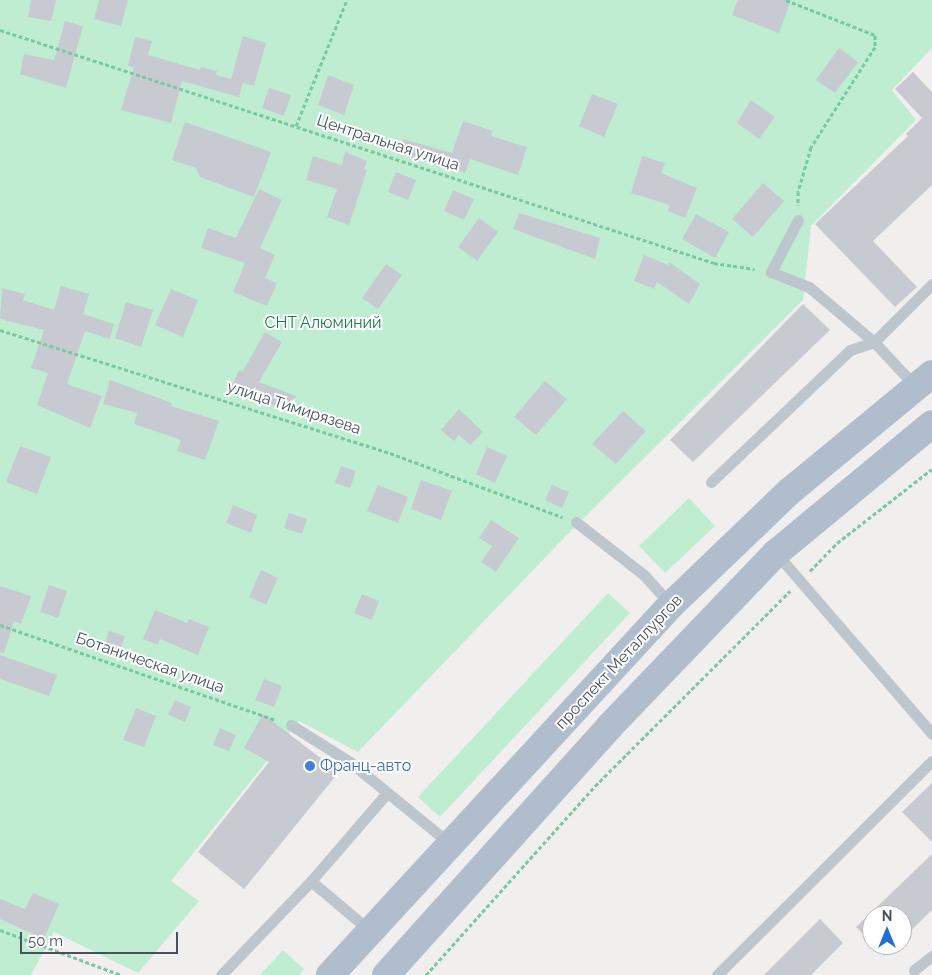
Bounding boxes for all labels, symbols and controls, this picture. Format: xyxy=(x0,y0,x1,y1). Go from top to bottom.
street label: Центральная улица xyxy=(314,111,462,175)
park label: СНТ Алюминий xyxy=(264,313,382,333)
street label: улица Тимирязева xyxy=(224,377,364,439)
street label: проспект Металлургов xyxy=(552,591,686,733)
street label: Ботаническая улица xyxy=(73,629,227,697)
place label: Франц-авто xyxy=(320,756,411,776)
marker: Франц-авто xyxy=(304,760,316,772)
north arrow xyxy=(862,905,912,955)
text: N xyxy=(882,908,892,924)
scale bar xyxy=(22,922,180,954)
text: 50 m xyxy=(28,932,63,950)

